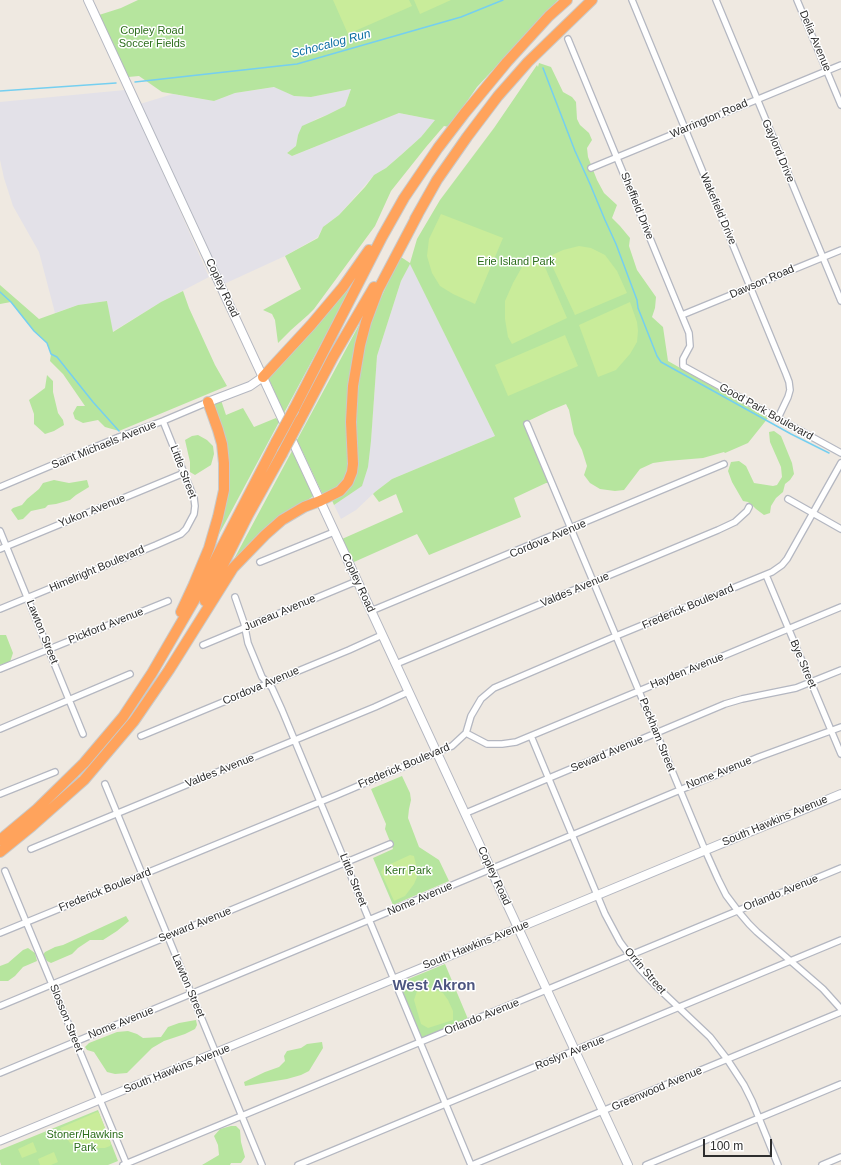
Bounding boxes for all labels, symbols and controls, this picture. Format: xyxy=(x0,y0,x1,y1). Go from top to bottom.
street label: Delia Avenue xyxy=(796,8,834,74)
park label: Copley Road Soccer Fields xyxy=(119,24,185,50)
water label: Schocalog Run xyxy=(290,27,372,61)
street label: Warrington Road xyxy=(668,97,750,141)
street label: Gaylord Drive xyxy=(759,117,797,185)
street label: Sheffield Drive xyxy=(618,170,656,242)
street label: Wakefield Drive xyxy=(697,171,739,247)
park label: Erie Island Park xyxy=(477,255,555,269)
street label: Copley Road xyxy=(203,256,241,320)
street label: Dawson Road xyxy=(728,262,796,302)
street label: Good Park Boulevard xyxy=(717,381,815,443)
street label: Saint Michaels Avenue xyxy=(50,418,158,472)
street label: Little Street xyxy=(167,444,199,500)
street label: Yukon Avenue xyxy=(57,492,127,530)
street label: Cordova Avenue xyxy=(508,517,588,561)
street label: Himelright Boulevard xyxy=(47,543,147,595)
street label: Copley Road xyxy=(339,551,377,615)
street label: Valdes Avenue xyxy=(539,570,611,610)
street label: Frederick Boulevard xyxy=(640,582,736,632)
street label: Juneau Avenue xyxy=(242,592,318,634)
street label: Lawton Street xyxy=(23,598,61,666)
street label: Pickford Avenue xyxy=(66,605,146,647)
street label: Bye Street xyxy=(787,638,819,690)
street label: Hayden Avenue xyxy=(648,650,726,692)
street label: Cordova Avenue xyxy=(221,664,301,708)
street label: Peckham Street xyxy=(636,696,678,774)
street label: Seward Avenue xyxy=(569,733,645,775)
street label: Frederick Boulevard xyxy=(356,741,452,791)
street label: Valdes Avenue xyxy=(184,751,256,791)
street label: Nome Avenue xyxy=(684,754,754,792)
street label: South Hawkins Avenue xyxy=(720,793,830,849)
street label: Copley Road xyxy=(475,844,513,908)
street label: Little Street xyxy=(336,852,370,908)
park label: Kerr Park xyxy=(385,864,431,878)
street label: Frederick Boulevard xyxy=(57,865,153,915)
street label: Orlando Avenue xyxy=(742,872,820,914)
street label: Nome Avenue xyxy=(385,879,455,919)
street label: Seward Avenue xyxy=(157,904,233,946)
street label: South Hawkins Avenue xyxy=(421,918,531,972)
street label: Orrin Street xyxy=(621,945,669,997)
street label: Lawton Street xyxy=(169,952,207,1020)
district label: West Akron xyxy=(392,977,476,995)
street label: Slosson Street xyxy=(46,982,86,1054)
street label: Orlando Avenue xyxy=(443,996,521,1038)
street label: Nome Avenue xyxy=(86,1004,156,1042)
street label: Roslyn Avenue xyxy=(533,1033,607,1073)
street label: South Hawkins Avenue xyxy=(122,1042,232,1096)
street label: Greenwood Avenue xyxy=(610,1064,704,1114)
park label: Stoner/Hawkins Park xyxy=(46,1128,124,1154)
scale bar xyxy=(705,1131,774,1157)
text: 100 m xyxy=(710,1139,743,1153)

